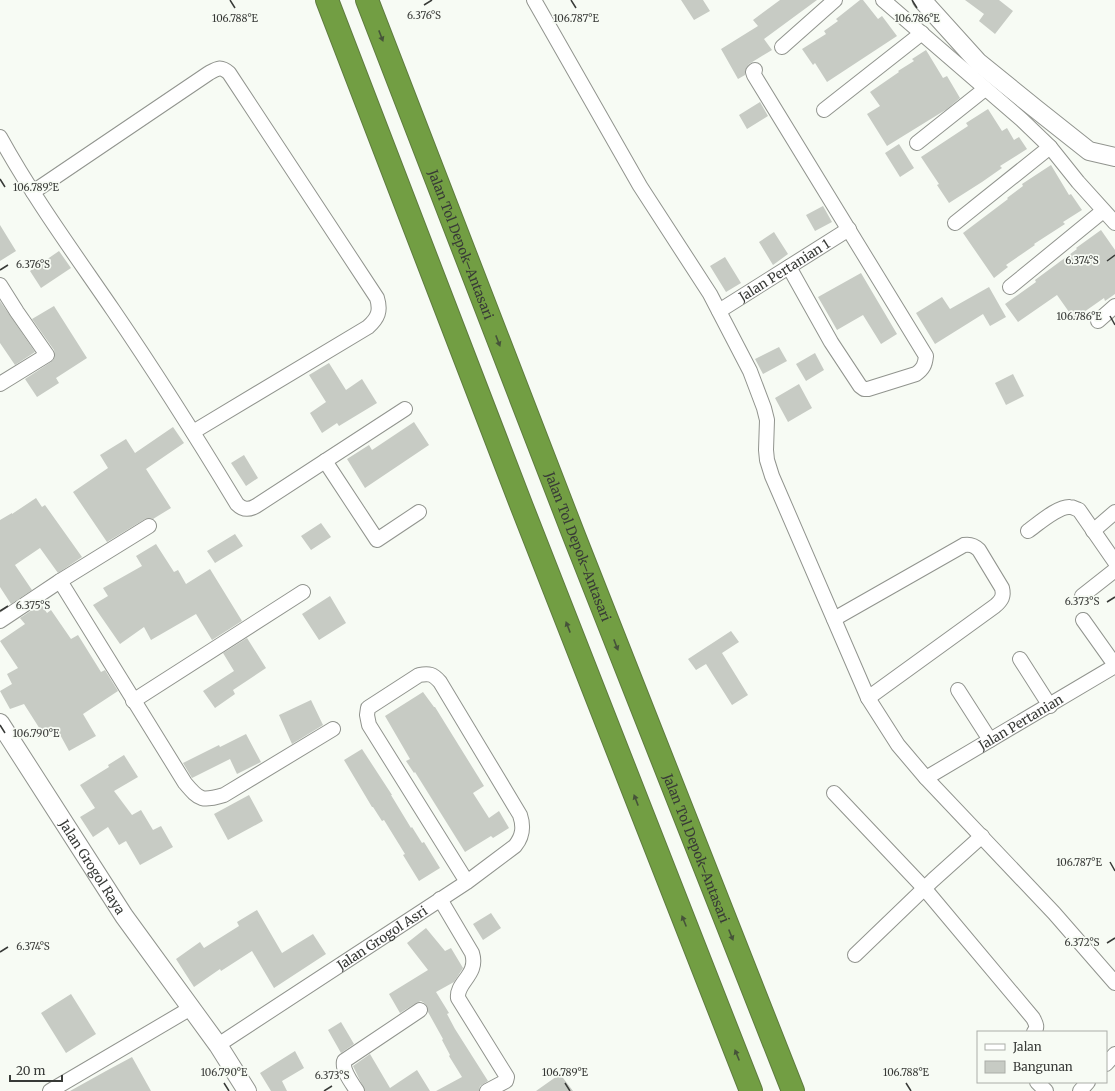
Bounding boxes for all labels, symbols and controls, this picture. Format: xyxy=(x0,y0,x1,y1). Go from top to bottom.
text: 6.376°S xyxy=(407,9,441,22)
text: 106.788°E xyxy=(212,12,259,25)
text: 106.787°E xyxy=(553,12,599,25)
text: 106.786°E xyxy=(894,12,940,25)
one-way arrow xyxy=(379,31,385,43)
street label: Jalan Tol Depok–Antasari xyxy=(424,166,498,322)
text: 106.789°E xyxy=(13,181,60,194)
street label: Jalan Pertanian 1 xyxy=(735,235,833,306)
text: 6.374°S xyxy=(1065,254,1099,267)
text: 6.376°S xyxy=(16,258,50,271)
text: 106.786°E xyxy=(1056,310,1102,323)
one-way arrow xyxy=(496,335,502,347)
street label: Jalan Tol Depok–Antasari xyxy=(541,468,615,624)
text: 6.373°S xyxy=(1065,595,1099,608)
text: 6.375°S xyxy=(16,599,50,612)
one-way arrow xyxy=(565,620,571,632)
one-way arrow xyxy=(614,639,620,651)
street label: Jalan Pertanian xyxy=(974,690,1066,754)
text: 106.790°E xyxy=(13,727,60,740)
street label: Jalan Tol Depok–Antasari xyxy=(659,770,734,925)
one-way arrow xyxy=(633,793,639,805)
street label: Jalan Grogol Raya xyxy=(55,815,129,917)
text: 106.787°E xyxy=(1056,856,1102,869)
street label: Jalan Grogol Asri xyxy=(333,902,430,974)
one-way arrow xyxy=(680,914,686,926)
one-way arrow xyxy=(728,929,734,941)
text: 6.372°S xyxy=(1065,936,1100,949)
text: 6.374°S xyxy=(16,940,50,953)
legend xyxy=(977,1031,1107,1083)
text: Jalan xyxy=(1012,1039,1042,1054)
one-way arrow xyxy=(733,1048,739,1060)
scale bar xyxy=(10,1057,62,1083)
text: Bangunan xyxy=(1013,1059,1073,1074)
text: 20 m xyxy=(16,1063,45,1078)
text: 106.790°E xyxy=(201,1066,248,1079)
text: 106.789°E xyxy=(542,1066,589,1079)
text: 106.788°E xyxy=(883,1066,930,1079)
text: 6.373°S xyxy=(315,1069,349,1082)

